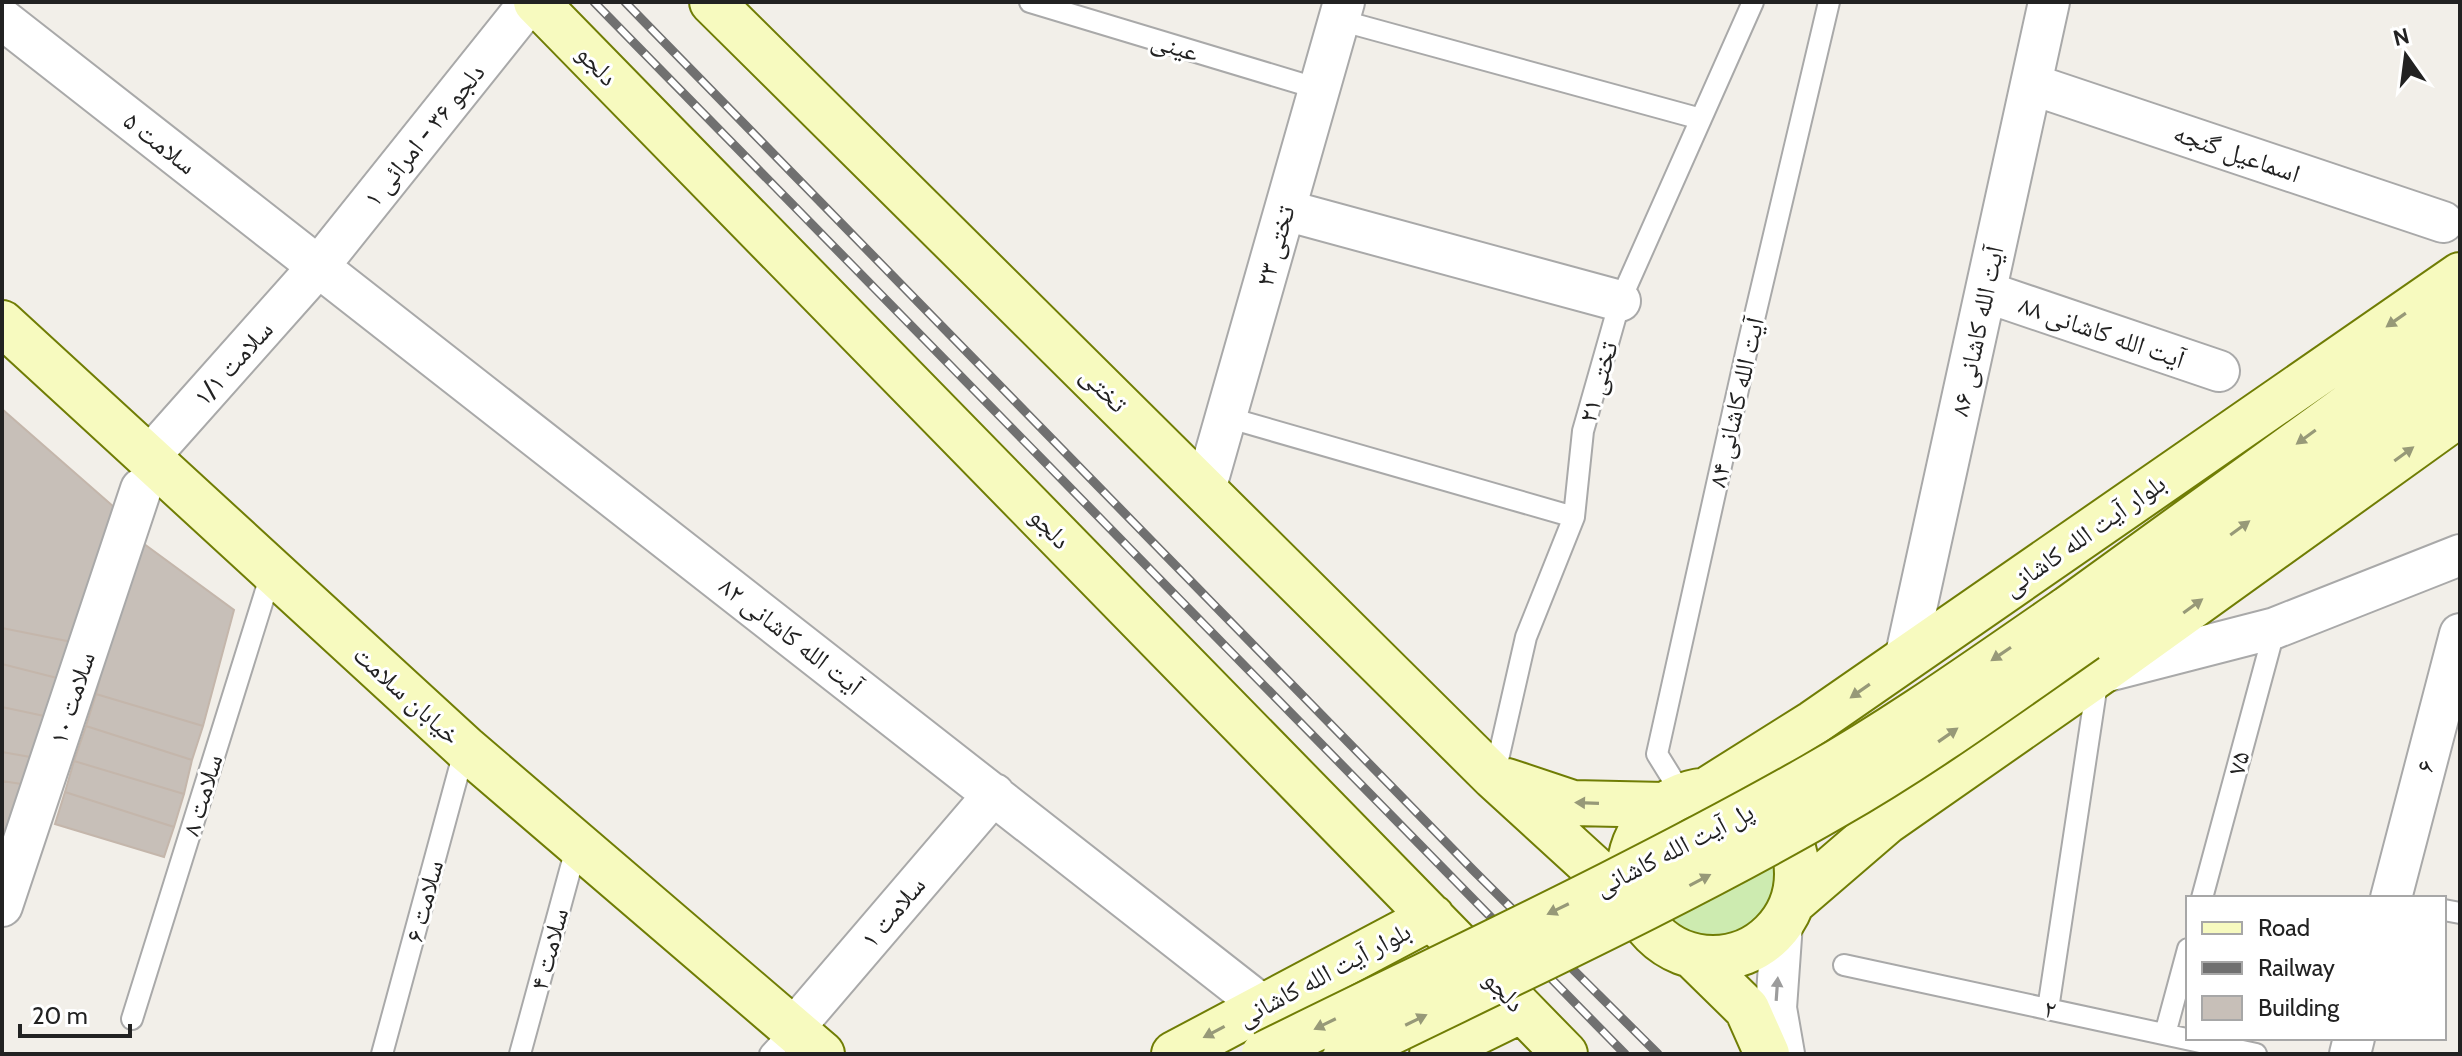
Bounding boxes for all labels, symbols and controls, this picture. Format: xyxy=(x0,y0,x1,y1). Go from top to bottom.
north arrow xyxy=(2366,16,2446,96)
text: N xyxy=(2390,22,2412,52)
street label: عینی xyxy=(1147,24,1203,68)
street label: دلجو xyxy=(570,37,624,93)
street label: دلجو ۳۶ - امرائی ۱ xyxy=(357,57,491,213)
street label: سلامت ۵ xyxy=(117,105,203,181)
street label: اسماعیل گنجه xyxy=(2169,116,2305,190)
street label: تختی ۲۳ xyxy=(1248,202,1302,290)
street label: آیت الله کاشانی ۸۶ xyxy=(1943,242,2011,419)
street label: آیت الله کاشانی ۸۸ xyxy=(2015,289,2190,376)
one-way arrow xyxy=(2385,312,2406,327)
street label: آیت الله کاشانی ۸۴ xyxy=(1701,313,1771,490)
street label: سلامت ۱/۱ xyxy=(186,314,280,412)
street label: تختی ۲۱ xyxy=(1571,338,1625,426)
street label: تختی xyxy=(1074,359,1134,419)
one-way arrow xyxy=(2296,428,2316,444)
one-way arrow xyxy=(2393,447,2414,462)
street label: بلوار آیت الله کاشانی xyxy=(1996,467,2172,603)
street label: دلجو xyxy=(1023,500,1077,556)
one-way arrow xyxy=(2229,520,2251,536)
street label: آیت الله کاشانی ۸۲ xyxy=(713,570,870,703)
one-way arrow xyxy=(2182,599,2203,614)
street label: خیابان سلامت xyxy=(347,638,467,752)
one-way arrow xyxy=(1991,646,2012,661)
street label: سلامت ۱۰ xyxy=(42,648,102,748)
one-way arrow xyxy=(1849,683,1870,698)
one-way arrow xyxy=(1937,728,1958,743)
street label: ۷۵ xyxy=(2220,748,2256,778)
street label: سلامت ۸ xyxy=(174,750,230,840)
street label: ۶ xyxy=(2408,756,2442,776)
street label: پل آیت الله کاشانی xyxy=(1589,795,1759,903)
one-way arrow xyxy=(1574,797,1599,809)
street label: سلامت ۶ xyxy=(398,856,450,946)
street label: سلامت ۱ xyxy=(854,870,932,954)
one-way arrow xyxy=(1688,874,1711,887)
legend xyxy=(2186,896,2446,1040)
one-way arrow xyxy=(1546,902,1570,916)
street label: سلامت ۴ xyxy=(523,904,575,994)
text: Road xyxy=(2258,913,2310,942)
street label: بلوار آیت الله کاشانی xyxy=(1232,915,1416,1033)
text: Railway xyxy=(2258,953,2335,982)
street label: دلجو xyxy=(1477,963,1531,1019)
one-way arrow xyxy=(1771,976,1784,1001)
scale bar xyxy=(20,988,130,1038)
street label: ۲ xyxy=(2041,992,2059,1026)
text: Building xyxy=(2258,993,2340,1022)
text: 20 m xyxy=(32,1001,88,1030)
one-way arrow xyxy=(1404,1013,1428,1027)
one-way arrow xyxy=(1313,1017,1336,1031)
one-way arrow xyxy=(1203,1026,1226,1039)

